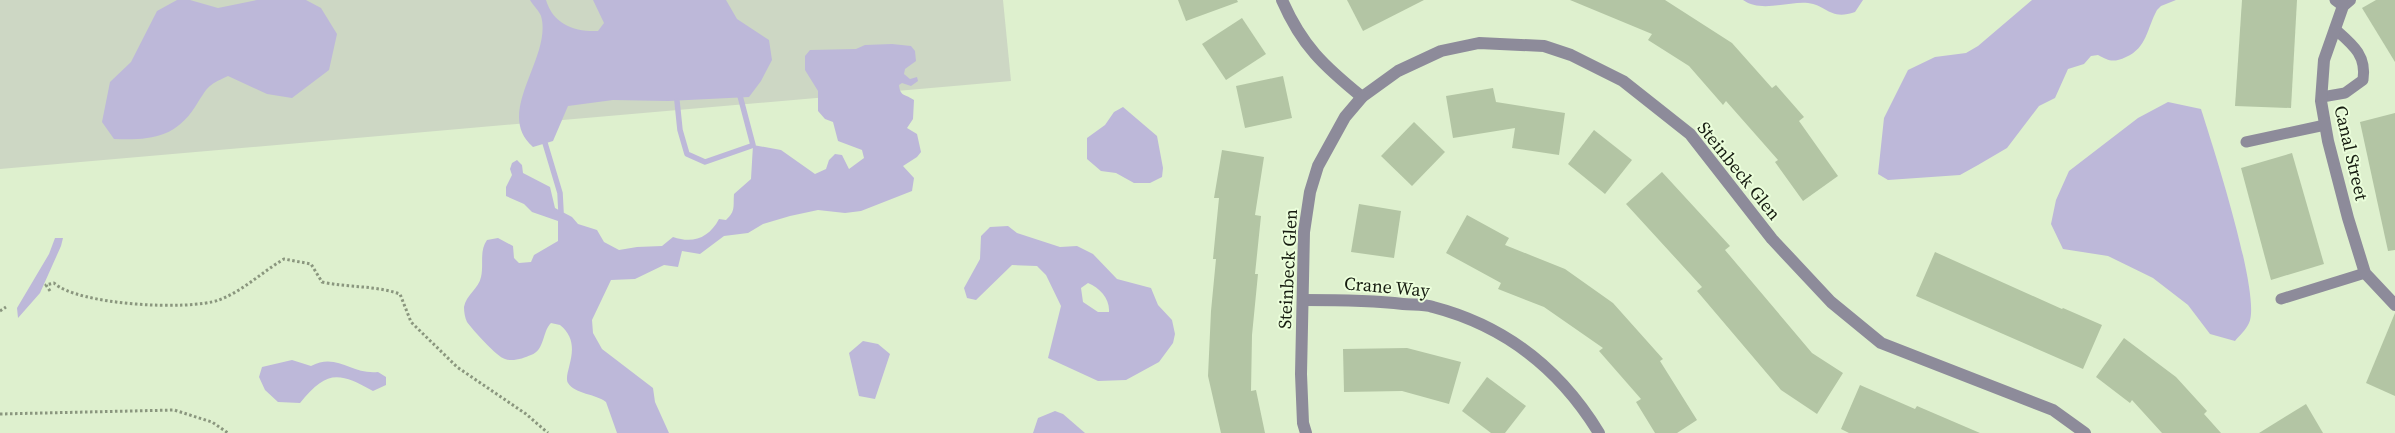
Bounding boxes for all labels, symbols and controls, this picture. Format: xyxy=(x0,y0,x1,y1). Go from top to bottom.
street label: Canal Street xyxy=(2328,103,2375,203)
street label: Steinbeck Glen xyxy=(1692,116,1787,225)
street label: Steinbeck Glen xyxy=(1272,208,1303,330)
street label: Crane Way xyxy=(1343,270,1432,303)

